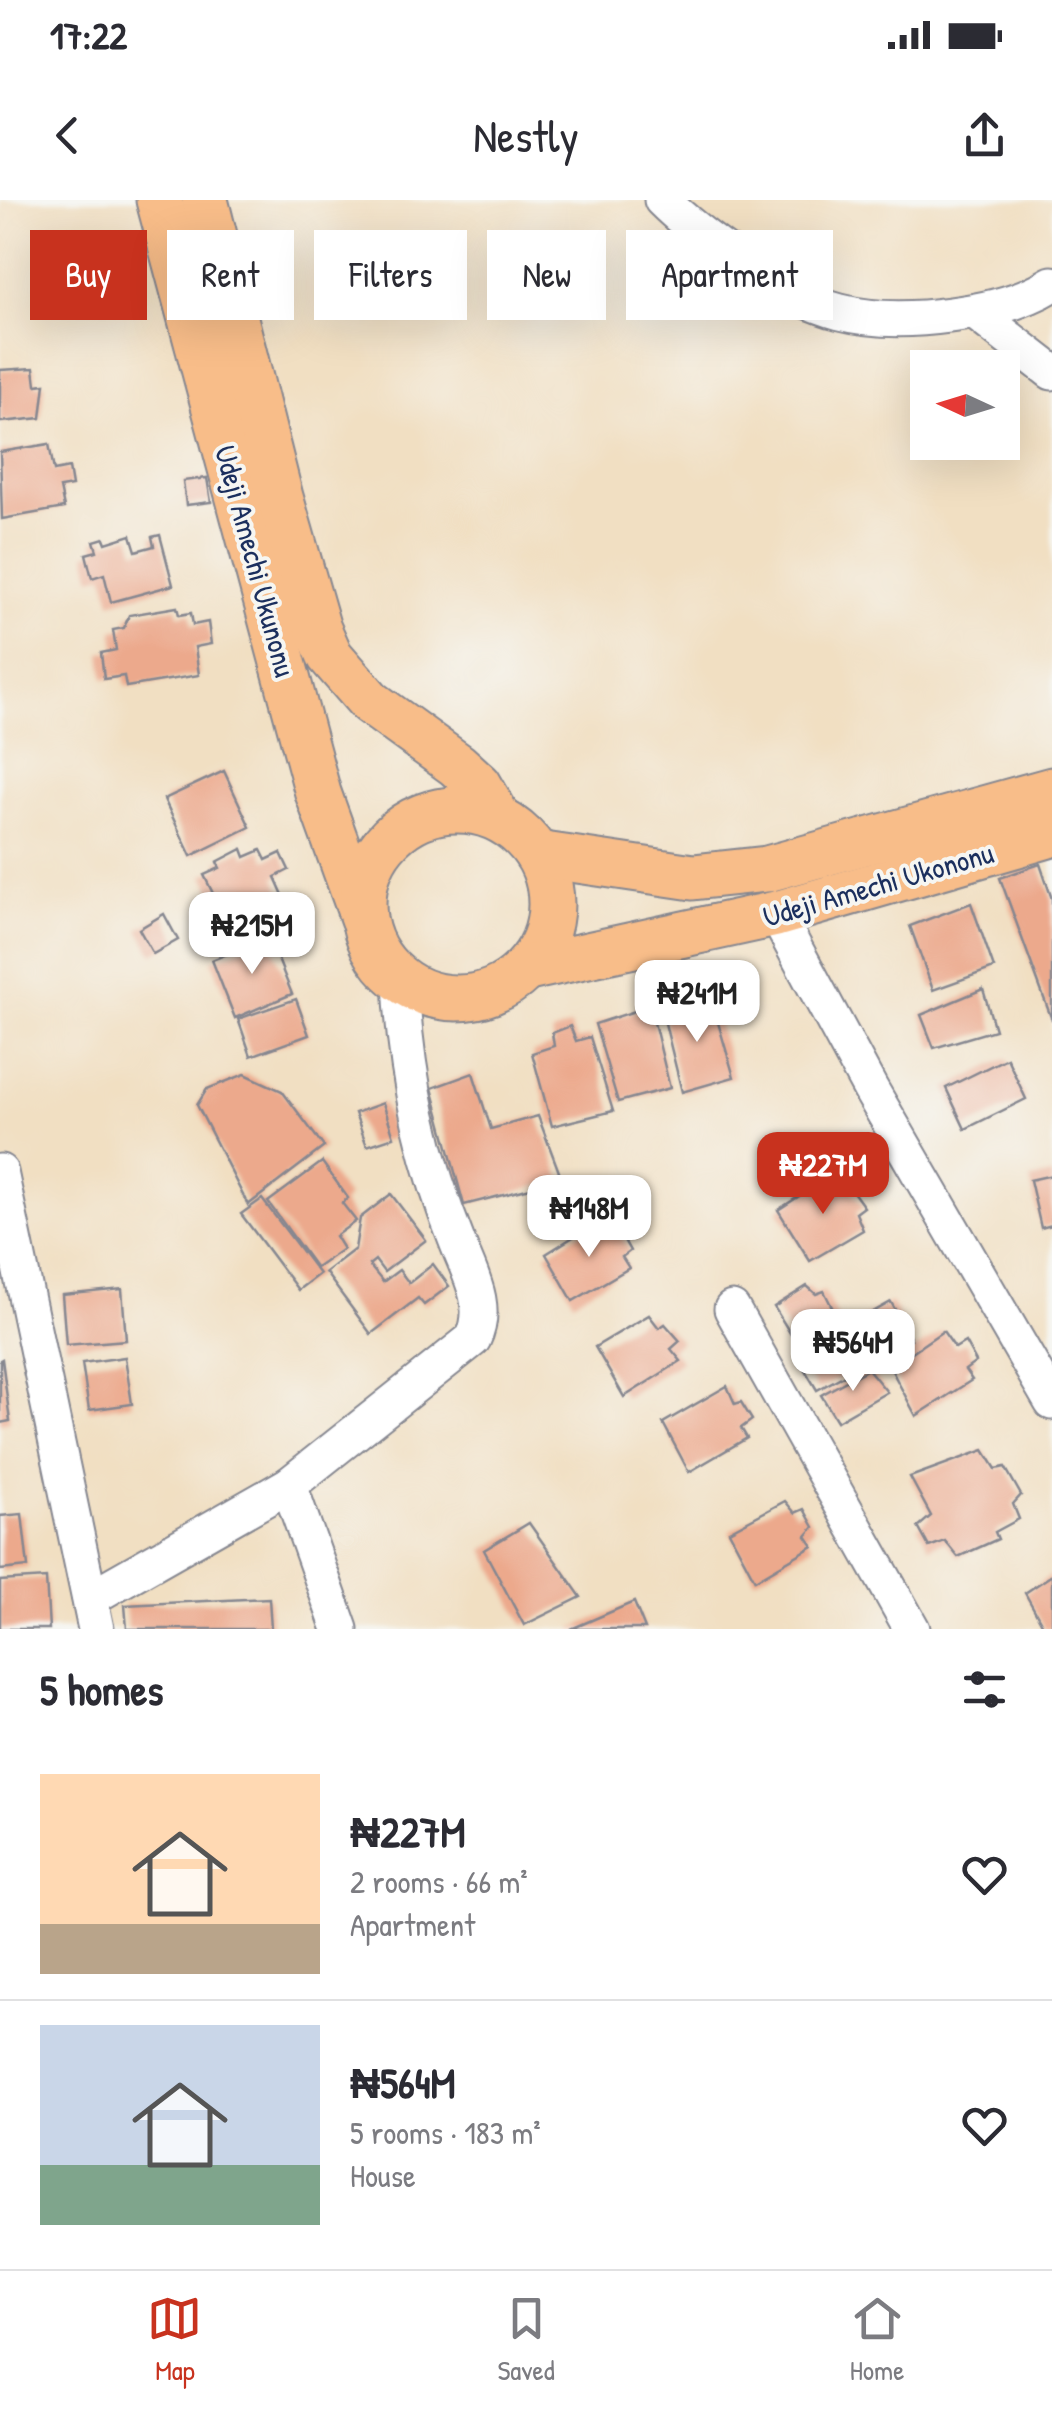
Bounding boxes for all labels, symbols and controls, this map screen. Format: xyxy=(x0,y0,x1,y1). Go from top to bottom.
text: 17:22 xyxy=(50,9,127,61)
text: Nestly xyxy=(473,105,579,166)
icon: back xyxy=(40,108,95,163)
icon: share xyxy=(957,108,1012,163)
chip: Buy xyxy=(30,230,147,320)
chip: Rent xyxy=(167,230,294,320)
chip: Filters xyxy=(314,230,467,320)
chip: New xyxy=(487,230,606,320)
chip: Apartment xyxy=(626,230,833,320)
north arrow xyxy=(910,350,1020,460)
map controls xyxy=(910,350,1020,460)
street label: Udeji Amechi Ukunonu xyxy=(206,441,306,681)
street label: Udeji Amechi Ukononu xyxy=(758,832,998,936)
pin: ₦215M xyxy=(182,892,322,977)
text: ₦215M xyxy=(211,903,293,946)
pin: ₦241M xyxy=(627,960,767,1045)
text: ₦241M xyxy=(657,971,737,1014)
pin: ₦227M xyxy=(753,1132,893,1217)
text: ₦227M xyxy=(779,1143,867,1186)
pin: ₦148M xyxy=(519,1175,659,1260)
text: ₦148M xyxy=(549,1186,629,1229)
pin: ₦564M xyxy=(783,1309,923,1394)
text: ₦564M xyxy=(813,1320,893,1363)
text: 5 homes xyxy=(40,1661,163,1718)
icon: filters xyxy=(957,1662,1012,1717)
text: ₦227M xyxy=(350,1803,465,1860)
icon: home xyxy=(120,1814,240,1934)
icon: heart xyxy=(957,1847,1012,1902)
text: 2 rooms · 66 m² xyxy=(350,1860,528,1903)
text: Apartment xyxy=(350,1903,475,1946)
text: ₦564M xyxy=(350,2054,456,2111)
icon: home xyxy=(120,2065,240,2185)
icon: heart xyxy=(957,2098,1012,2153)
text: 5 rooms · 183 m² xyxy=(350,2111,541,2154)
text: House xyxy=(350,2154,416,2197)
tab: Map xyxy=(147,2291,202,2389)
tab: Saved xyxy=(497,2291,555,2389)
tab: Home xyxy=(850,2291,905,2389)

